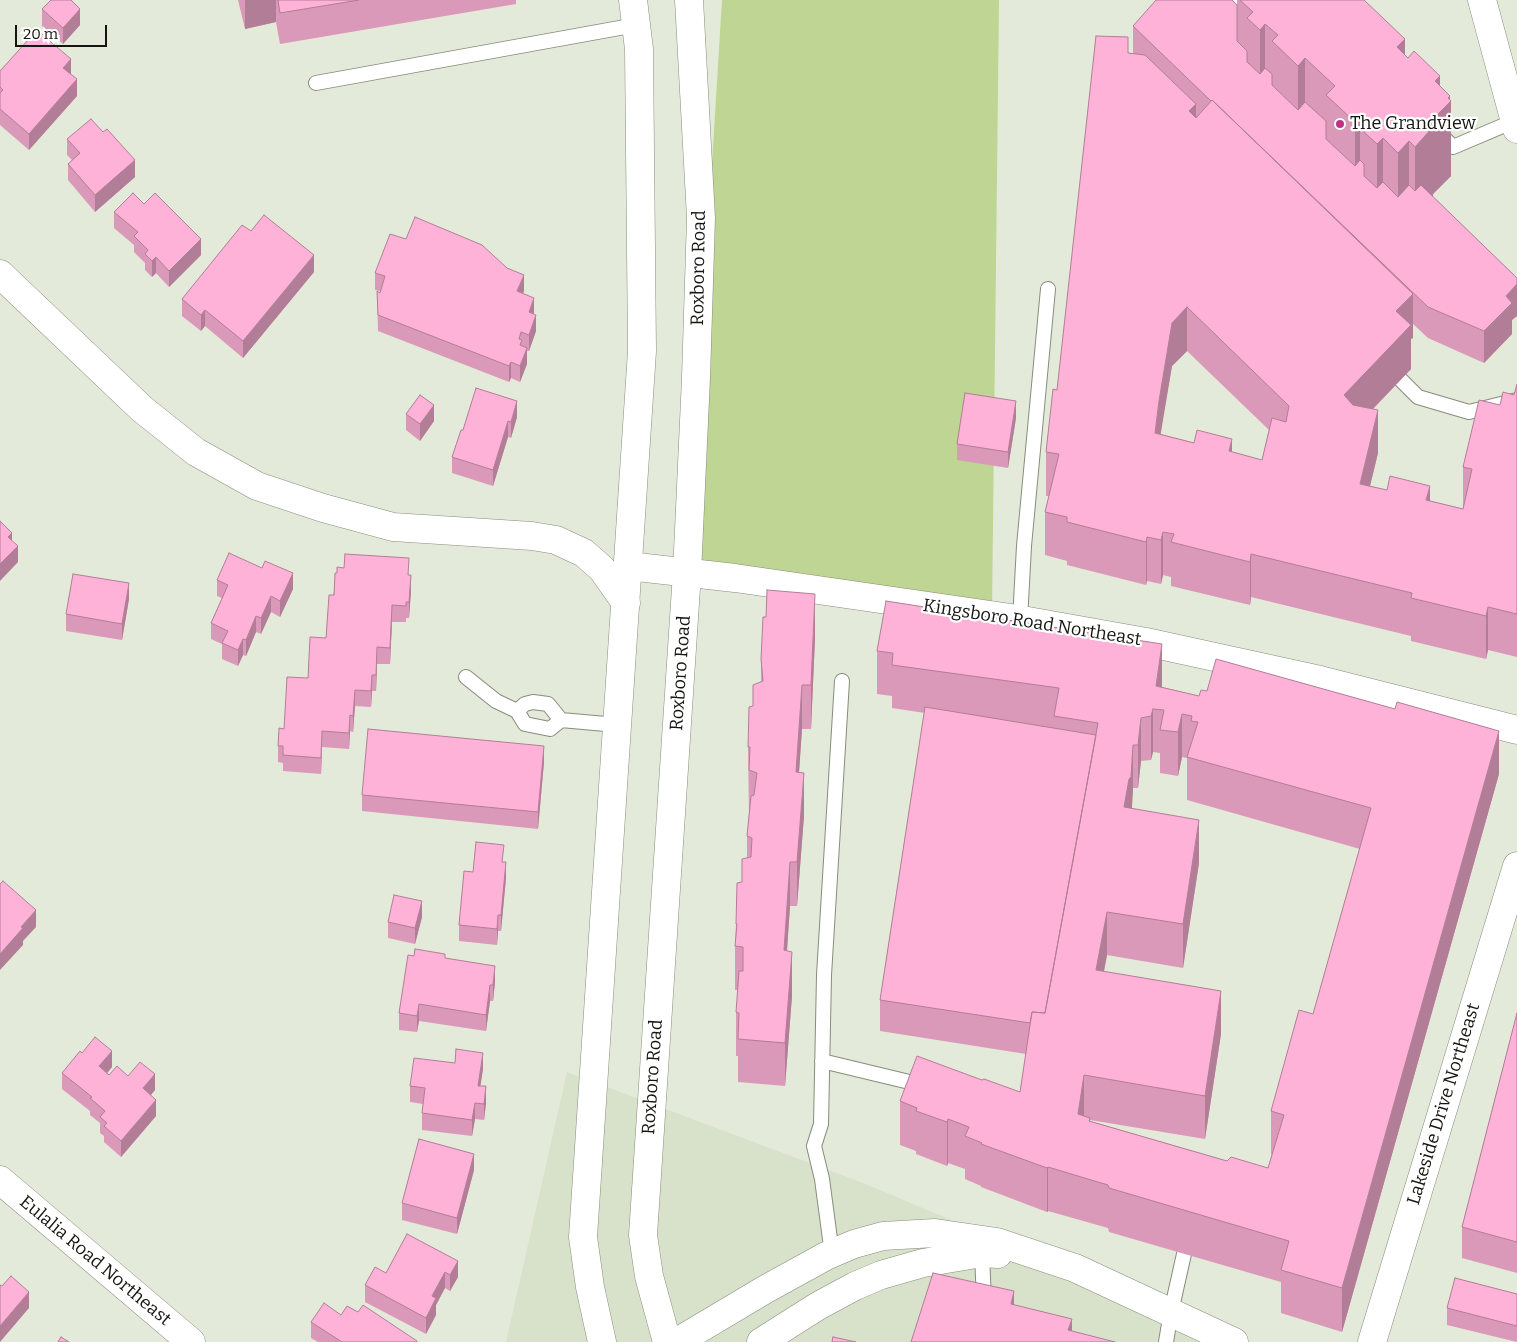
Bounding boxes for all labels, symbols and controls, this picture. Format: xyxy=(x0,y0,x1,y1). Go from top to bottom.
scale bar xyxy=(18,15,110,47)
text: 20 m xyxy=(23,25,58,43)
place label: The Grandview xyxy=(1350,113,1476,135)
marker: The Grandview xyxy=(1334,118,1346,130)
street label: Roxboro Road xyxy=(687,210,711,326)
street label: Kingsboro Road Northeast xyxy=(921,595,1143,651)
street label: Roxboro Road xyxy=(666,615,696,731)
street label: Lakeside Drive Northeast xyxy=(1403,1001,1485,1207)
street label: Roxboro Road xyxy=(638,1019,668,1135)
street label: Eulalia Road Northeast xyxy=(15,1191,175,1331)

